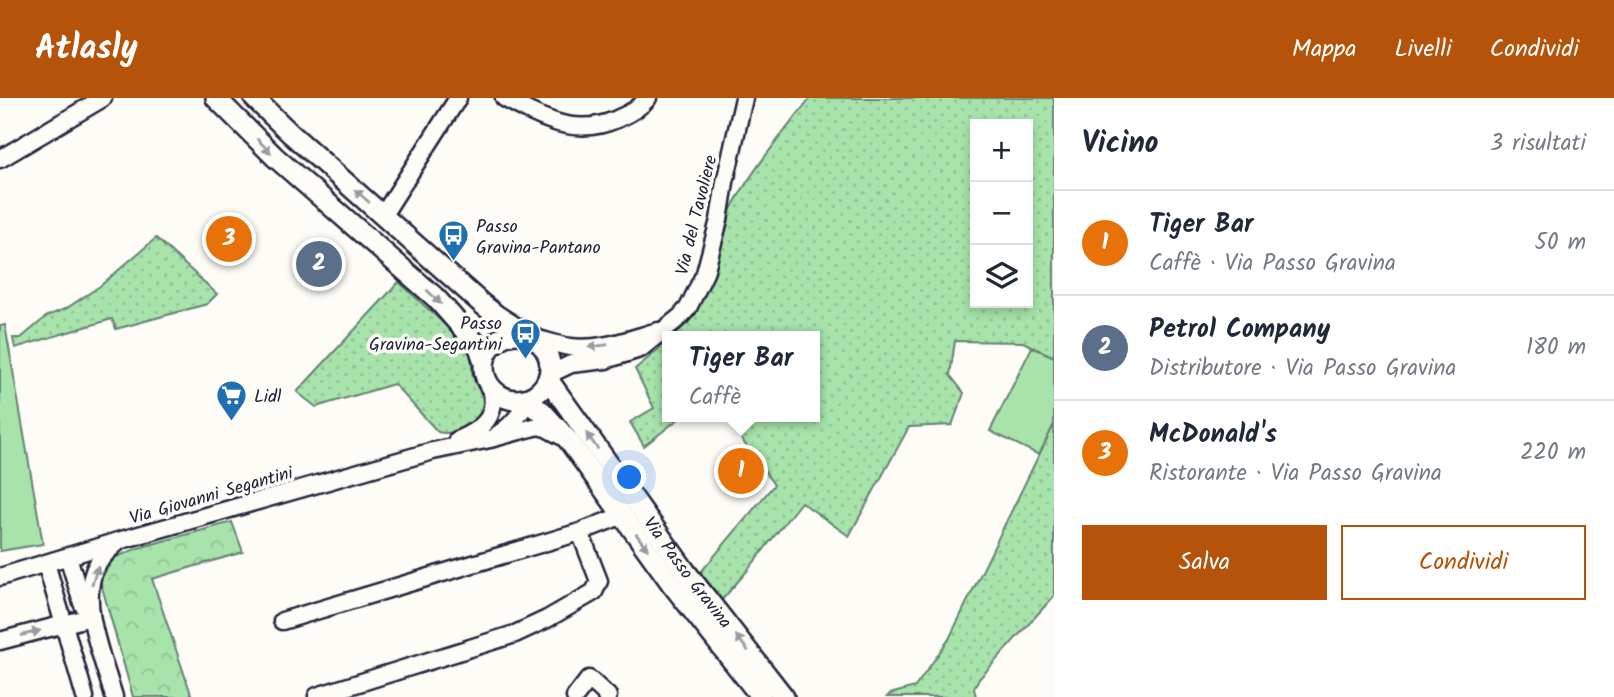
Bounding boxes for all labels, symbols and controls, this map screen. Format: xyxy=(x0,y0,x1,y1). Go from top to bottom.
text: Atlasly xyxy=(35,23,138,76)
text: Mappa xyxy=(1292,30,1357,69)
text: Livelli xyxy=(1395,30,1452,69)
text: Condividi xyxy=(1490,30,1579,69)
map controls xyxy=(970,119,1033,308)
button: + xyxy=(970,119,1033,182)
text: Vicino xyxy=(1082,120,1159,168)
text: 3 risultati xyxy=(1490,126,1586,162)
one-way arrow xyxy=(256,137,272,154)
street label: Via del Tavoliere xyxy=(669,152,726,278)
button: − xyxy=(970,182,1033,245)
one-way arrow xyxy=(354,189,371,205)
text: Tiger Bar xyxy=(1149,204,1253,246)
pin: 3 xyxy=(206,213,252,265)
place label: Passo Gravina-Pantano xyxy=(476,213,601,263)
bus stop icon: Passo Gravina-Pantano xyxy=(436,219,470,263)
text: 1 xyxy=(1102,225,1108,261)
text: 50 m xyxy=(1535,225,1586,261)
pin: 2 xyxy=(296,238,342,290)
button: layers xyxy=(970,245,1033,308)
text: Caffè · Via Passo Gravina xyxy=(1149,246,1396,282)
one-way arrow xyxy=(425,289,442,305)
text: Petrol Company xyxy=(1149,309,1330,351)
place label: Passo Gravina-Segantini xyxy=(369,310,503,360)
bus stop icon: Passo Gravina-Segantini xyxy=(508,316,542,360)
text: 2 xyxy=(1098,330,1112,366)
text: 180 m xyxy=(1526,330,1586,366)
popup xyxy=(662,331,820,422)
text: Tiger Bar xyxy=(689,338,793,380)
one-way arrow xyxy=(587,340,609,351)
text: Distributore · Via Passo Gravina xyxy=(1149,351,1456,387)
supermarket icon: Lidl xyxy=(214,379,248,423)
text: Caffè xyxy=(689,380,741,416)
place label: Lidl xyxy=(254,383,282,412)
text: McDonald's xyxy=(1149,414,1277,456)
one-way arrow xyxy=(585,432,599,450)
text: 3 xyxy=(1099,435,1111,471)
text: 220 m xyxy=(1520,435,1586,471)
pin: 1 xyxy=(718,445,764,497)
text: Ristorante · Via Passo Gravina xyxy=(1149,456,1442,492)
street label: Via Giovanni Segantini xyxy=(126,459,297,534)
your location xyxy=(612,460,646,494)
street label: Via Passo Gravina xyxy=(635,511,738,636)
button: Salva xyxy=(1082,525,1327,600)
button: Condividi xyxy=(1341,525,1586,600)
one-way arrow xyxy=(635,533,649,551)
one-way arrow xyxy=(90,565,100,586)
one-way arrow xyxy=(21,627,42,637)
one-way arrow xyxy=(734,635,749,653)

